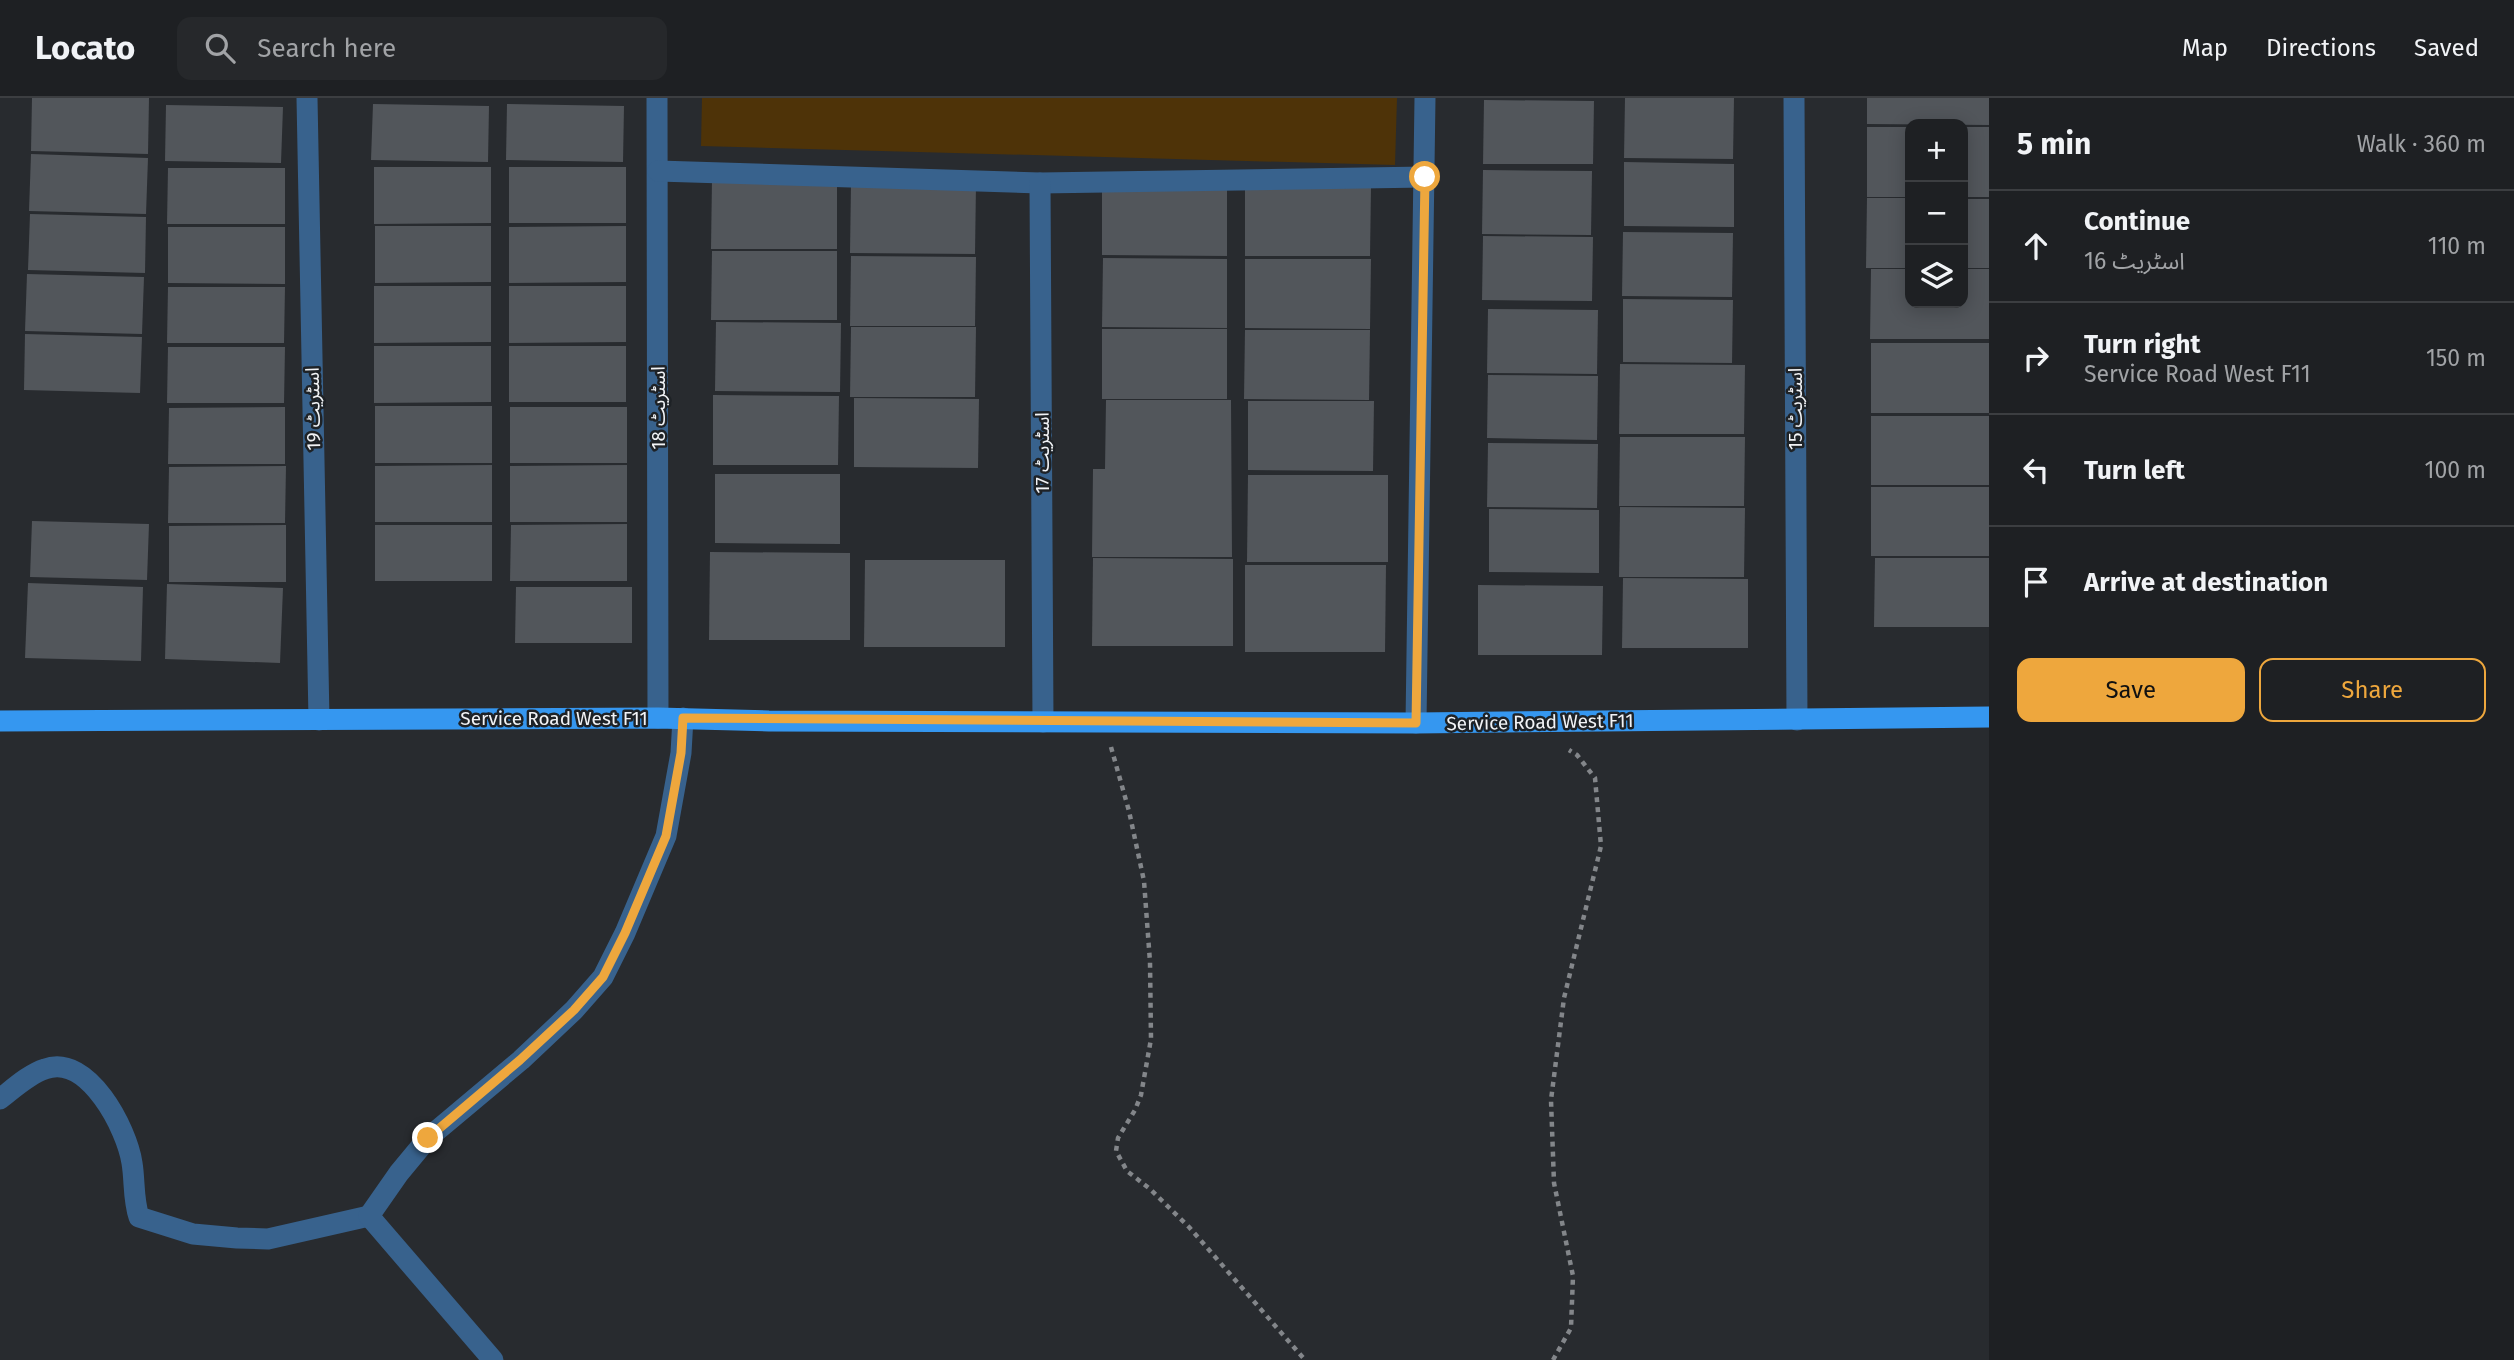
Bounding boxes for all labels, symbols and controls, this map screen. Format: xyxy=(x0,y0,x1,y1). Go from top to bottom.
search box xyxy=(177,17,667,80)
text: Locato xyxy=(35,28,135,68)
icon: search xyxy=(201,29,239,67)
text: Search here xyxy=(257,33,396,64)
text: Map xyxy=(2182,34,2228,62)
text: Directions xyxy=(2266,34,2376,62)
text: Saved xyxy=(2414,34,2479,62)
map controls xyxy=(1905,119,1968,308)
button: + xyxy=(1905,119,1968,182)
text: 5 min xyxy=(2017,126,2091,162)
text: Walk · 360 m xyxy=(2357,130,2486,158)
route start xyxy=(1409,161,1440,192)
button: − xyxy=(1905,182,1968,245)
text: Continue xyxy=(2084,206,2190,237)
icon: ahead xyxy=(2017,227,2055,265)
text: 110 m xyxy=(2428,232,2486,260)
button: layers xyxy=(1905,245,1968,308)
text: اسٹریٹ 16 xyxy=(2084,247,2185,275)
text: Turn right xyxy=(2084,329,2201,360)
icon: right xyxy=(2017,339,2055,377)
text: 150 m xyxy=(2426,344,2486,372)
text: Service Road West F11 xyxy=(2084,360,2311,388)
street label: اسٹریٹ 18 xyxy=(647,366,670,450)
street label: اسٹریٹ 19 xyxy=(301,367,325,451)
street label: اسٹریٹ 15 xyxy=(1784,368,1807,450)
street label: اسٹریٹ 17 xyxy=(1031,412,1054,494)
icon: left xyxy=(2017,451,2055,489)
text: Turn left xyxy=(2084,455,2185,486)
text: 100 m xyxy=(2425,456,2486,484)
icon: arrive xyxy=(2017,563,2055,601)
text: Arrive at destination xyxy=(2084,567,2328,598)
button: Save xyxy=(2017,658,2245,722)
button: Share xyxy=(2259,658,2486,722)
street label: Service Road West F11 xyxy=(460,707,648,730)
street label: Service Road West F11 xyxy=(1446,709,1634,735)
route end xyxy=(412,1122,443,1153)

